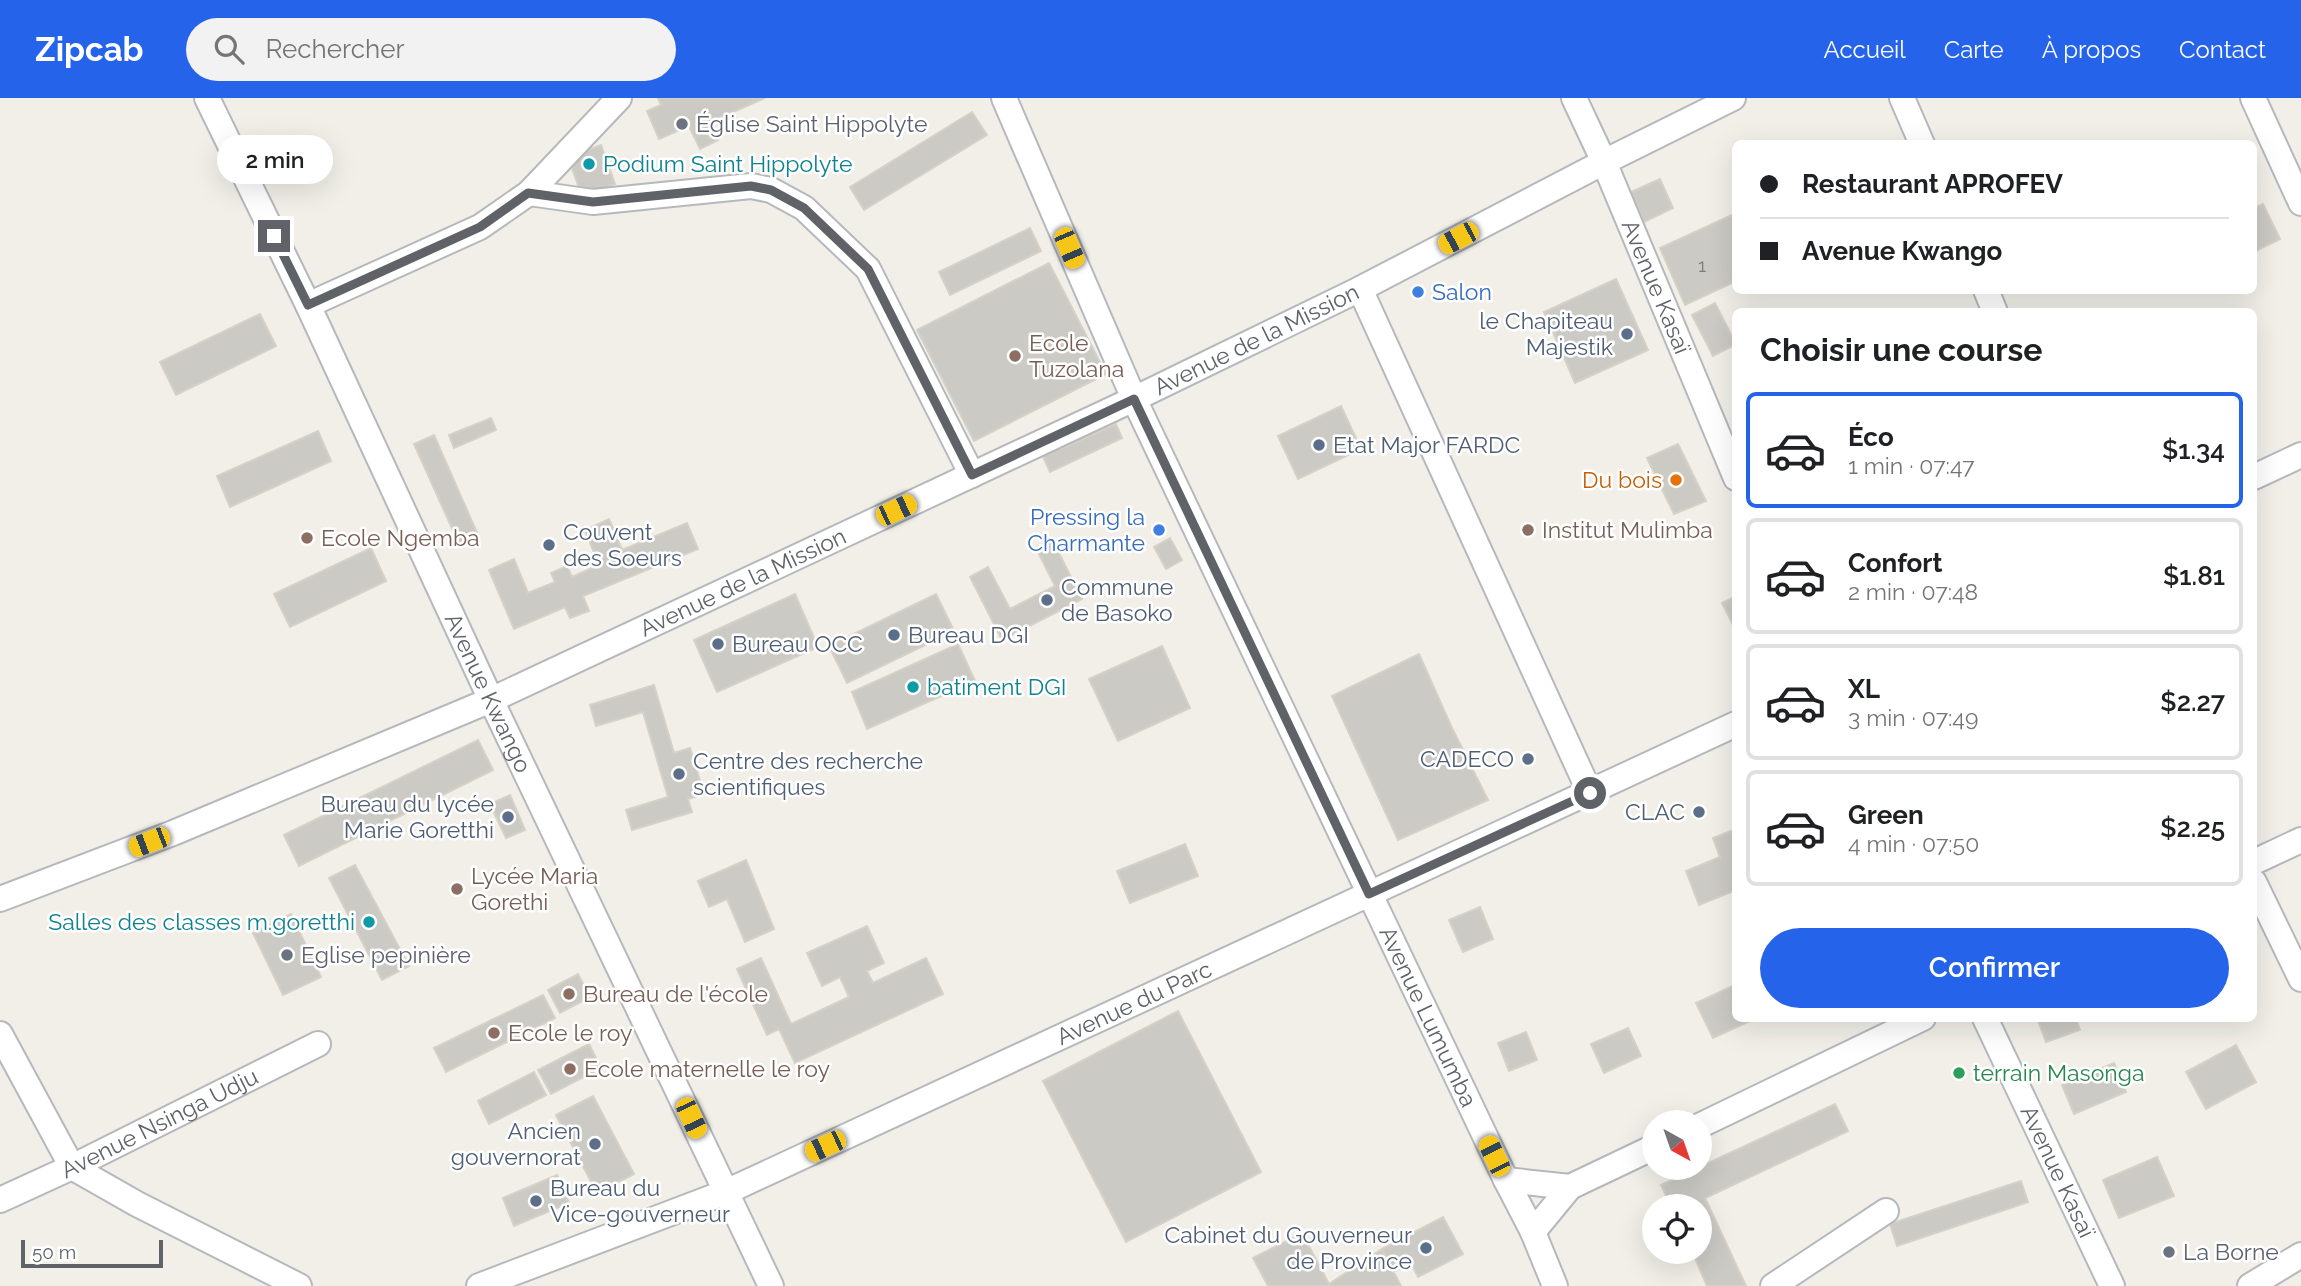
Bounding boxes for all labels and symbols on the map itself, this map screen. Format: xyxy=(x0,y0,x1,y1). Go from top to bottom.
place label: Église Saint Hippolyte xyxy=(696,110,927,137)
marker: Église Saint Hippolyte xyxy=(674,116,690,132)
callout: 2 min xyxy=(216,135,332,184)
place label: Podium Saint Hippolyte xyxy=(603,150,853,177)
marker: Podium Saint Hippolyte xyxy=(581,156,597,172)
street label: Avenue Kasaï xyxy=(1617,216,1697,358)
car xyxy=(1435,219,1482,257)
route end xyxy=(258,220,290,252)
car xyxy=(1052,225,1087,271)
house number: 1 xyxy=(1698,254,1706,276)
street label: Avenue de la Mission xyxy=(1149,278,1363,400)
place label: Salon xyxy=(1432,278,1492,305)
marker: Salon xyxy=(1410,284,1426,300)
place label: le Chapiteau Majestik xyxy=(1479,307,1613,360)
marker: le Chapiteau Majestik xyxy=(1619,326,1635,342)
place label: Ecole Tuzolana xyxy=(1029,329,1124,382)
marker: Ecole Tuzolana xyxy=(1007,348,1023,364)
place label: Etat Major FARDC xyxy=(1333,431,1521,458)
marker: Etat Major FARDC xyxy=(1311,437,1327,453)
place label: Du bois xyxy=(1582,466,1662,493)
marker: Du bois xyxy=(1668,472,1684,488)
car xyxy=(873,492,920,528)
place label: Pressing la Charmante xyxy=(1027,503,1145,556)
place label: Institut Mulimba xyxy=(1542,516,1713,543)
place label: Couvent des Soeurs xyxy=(563,518,682,571)
street label: Avenue de la Mission xyxy=(635,522,850,641)
marker: Pressing la Charmante xyxy=(1151,522,1167,538)
marker: Institut Mulimba xyxy=(1520,522,1536,538)
place label: Ecole Ngemba xyxy=(321,524,480,551)
marker: Ecole Ngemba xyxy=(299,530,315,546)
marker: Couvent des Soeurs xyxy=(541,537,557,553)
place label: Commune de Basoko xyxy=(1061,573,1173,626)
marker: Commune de Basoko xyxy=(1039,592,1055,608)
street label: Avenue Kwango xyxy=(440,609,538,777)
place label: Bureau DGI xyxy=(908,621,1029,648)
marker: Bureau DGI xyxy=(886,627,902,643)
place label: Bureau OCC xyxy=(732,630,863,657)
marker: Bureau OCC xyxy=(710,636,726,652)
place label: batiment DGI xyxy=(927,673,1066,700)
marker: batiment DGI xyxy=(905,679,921,695)
place label: CADECO xyxy=(1420,745,1514,772)
place label: Centre des recherche scientifiques xyxy=(693,747,923,800)
marker: CADECO xyxy=(1520,751,1536,767)
marker: Centre des recherche scientifiques xyxy=(671,766,687,782)
route start xyxy=(1574,777,1606,809)
place label: Bureau du lycée Marie Goretthi xyxy=(320,790,494,843)
place label: CLAC xyxy=(1625,798,1685,825)
marker: CLAC xyxy=(1691,804,1707,820)
marker: Bureau du lycée Marie Goretthi xyxy=(500,809,516,825)
car xyxy=(126,825,173,859)
place label: Lycée Maria Gorethi xyxy=(471,862,598,915)
marker: Lycée Maria Gorethi xyxy=(449,881,465,897)
place label: Salles des classes m.goretthi xyxy=(48,908,355,935)
marker: Salles des classes m.goretthi xyxy=(361,914,377,930)
street label: Avenue Lumumba xyxy=(1374,922,1483,1111)
place label: Eglise pepinière xyxy=(301,941,471,968)
marker: Eglise pepinière xyxy=(279,947,295,963)
street label: Avenue du Parc xyxy=(1052,955,1216,1050)
place label: Bureau de l'école xyxy=(583,980,768,1007)
marker: Bureau de l'école xyxy=(561,986,577,1002)
place label: Ecole le roy xyxy=(508,1019,633,1046)
marker: Ecole le roy xyxy=(486,1025,502,1041)
place label: Ecole maternelle le roy xyxy=(584,1055,830,1082)
place label: terrain Masonga xyxy=(1973,1059,2144,1086)
marker: Ecole maternelle le roy xyxy=(562,1061,578,1077)
street label: Avenue Nsinga Udju xyxy=(57,1062,262,1183)
marker: terrain Masonga xyxy=(1951,1065,1967,1081)
car xyxy=(673,1095,710,1141)
street label: Avenue Kasaï xyxy=(2016,1101,2101,1242)
north arrow xyxy=(1642,1110,1712,1180)
place label: Ancien gouvernorat xyxy=(451,1117,581,1170)
car xyxy=(802,1128,849,1164)
car xyxy=(1476,1133,1513,1179)
marker: Ancien gouvernorat xyxy=(587,1136,603,1152)
place label: Bureau du Vice-gouverneur xyxy=(550,1174,730,1227)
marker: Bureau du Vice-gouverneur xyxy=(528,1193,544,1209)
place label: Cabinet du Gouverneur de Province xyxy=(1164,1221,1412,1274)
scale bar xyxy=(21,1237,163,1269)
place label: La Borne xyxy=(2183,1238,2279,1265)
marker: Cabinet du Gouverneur de Province xyxy=(1418,1240,1434,1256)
marker: La Borne xyxy=(2161,1244,2177,1260)

